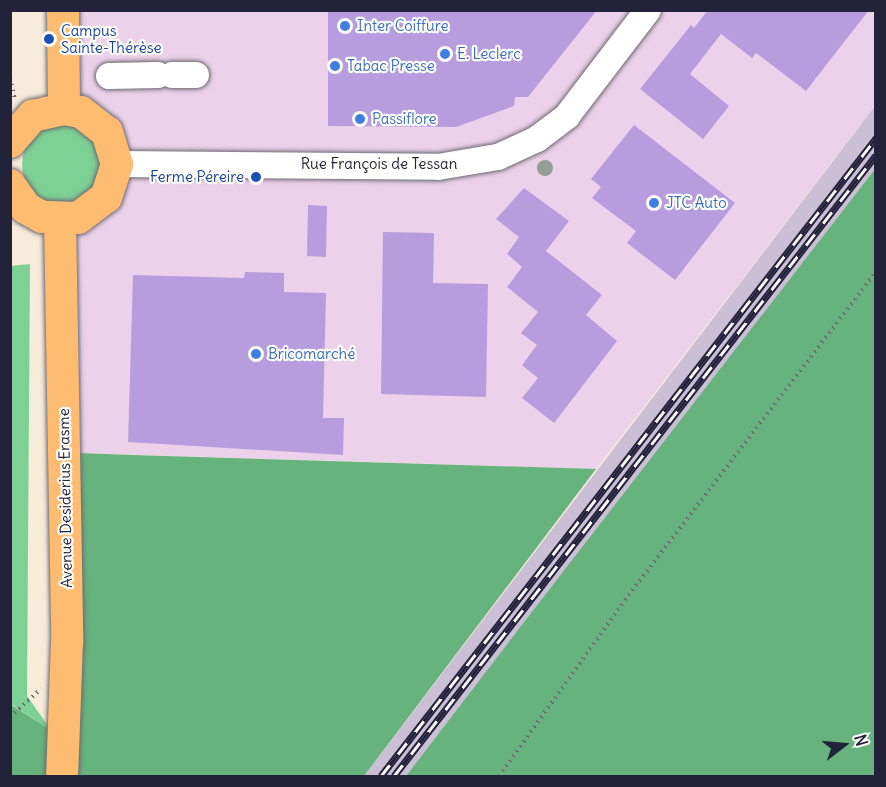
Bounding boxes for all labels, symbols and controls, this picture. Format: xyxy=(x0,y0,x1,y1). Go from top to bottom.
place label: Inter Coiffure xyxy=(357,17,448,35)
marker: Inter Coiffure xyxy=(338,19,352,33)
place label: Campus Sainte-Thérèse xyxy=(61,21,162,56)
marker: Campus Sainte-Thérèse xyxy=(42,32,56,46)
place label: E. Leclerc xyxy=(457,45,521,63)
marker: E. Leclerc xyxy=(438,47,452,61)
place label: Tabac Presse xyxy=(347,57,435,75)
marker: Tabac Presse xyxy=(328,59,342,73)
place label: Passiflore xyxy=(372,110,437,128)
marker: Passiflore xyxy=(353,112,367,126)
street label: Rue François de Tessan xyxy=(301,155,457,173)
place label: Ferme Péreire xyxy=(150,168,244,186)
marker: Ferme Péreire xyxy=(249,170,263,184)
place label: JTC Auto xyxy=(666,194,727,212)
marker: JTC Auto xyxy=(647,196,661,210)
place label: Bricomarché xyxy=(268,345,355,363)
marker: Bricomarché xyxy=(249,347,263,361)
street label: Avenue Desiderius Erasme xyxy=(54,408,76,588)
north arrow xyxy=(814,715,874,775)
text: N xyxy=(850,732,872,748)

